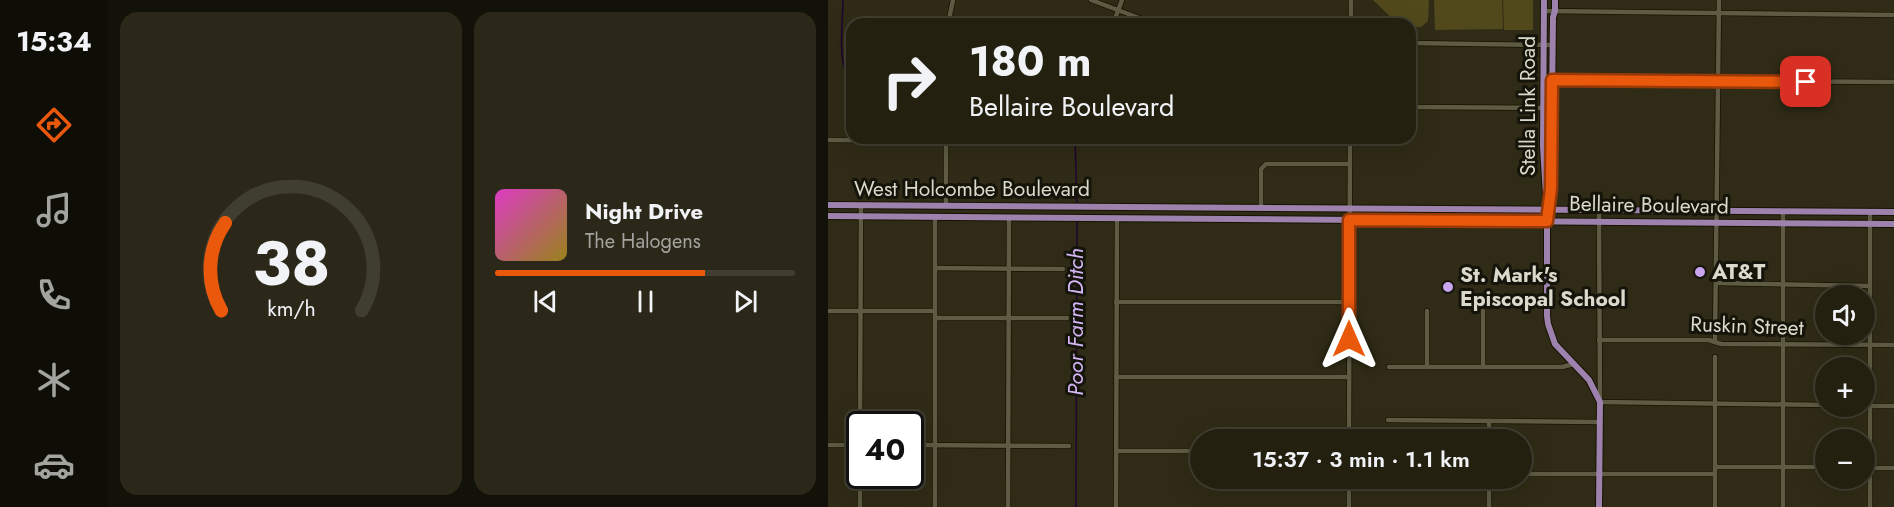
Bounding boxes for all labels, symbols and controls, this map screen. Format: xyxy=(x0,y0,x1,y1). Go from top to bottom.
text: 15:34 xyxy=(16,22,92,61)
text: 180 m xyxy=(969,31,1092,92)
street label: Stella Link Road xyxy=(1513,36,1543,176)
icon: right xyxy=(870,42,948,120)
pin xyxy=(1780,56,1831,107)
icon: arrive xyxy=(1789,65,1822,98)
text: Bellaire Boulevard xyxy=(969,87,1174,126)
icon: directions xyxy=(33,104,75,146)
street label: West Holcombe Boulevard xyxy=(854,174,1090,204)
icon: music xyxy=(33,189,75,231)
street label: Bellaire Boulevard xyxy=(1569,189,1729,221)
text: Night Drive xyxy=(585,195,703,227)
text: 38 xyxy=(252,218,330,308)
text: The Halogens xyxy=(585,227,701,256)
water label: Poor Farm Ditch xyxy=(1059,248,1091,396)
place label: AT&T xyxy=(1711,257,1766,287)
place label: St. Mark's Episcopal School xyxy=(1460,260,1626,314)
marker: AT&T xyxy=(1693,265,1707,279)
icon: phone xyxy=(33,274,75,316)
marker: St. Mark's Episcopal School xyxy=(1441,280,1455,294)
icon: previous xyxy=(529,285,562,318)
icon: pause xyxy=(629,285,662,318)
icon: next xyxy=(729,285,762,318)
map controls xyxy=(1815,285,1875,489)
button: sound xyxy=(1815,285,1875,345)
text: km/h xyxy=(267,293,315,324)
position arrow xyxy=(1317,307,1381,371)
street label: Ruskin Street xyxy=(1690,309,1804,343)
button: + xyxy=(1815,357,1875,417)
icon: climate xyxy=(33,359,75,401)
speed limit sign: 40 xyxy=(846,411,924,489)
button: − xyxy=(1815,429,1875,489)
text: 15:37 · 3 min · 1.1 km xyxy=(1252,443,1470,475)
icon: car xyxy=(33,444,75,486)

